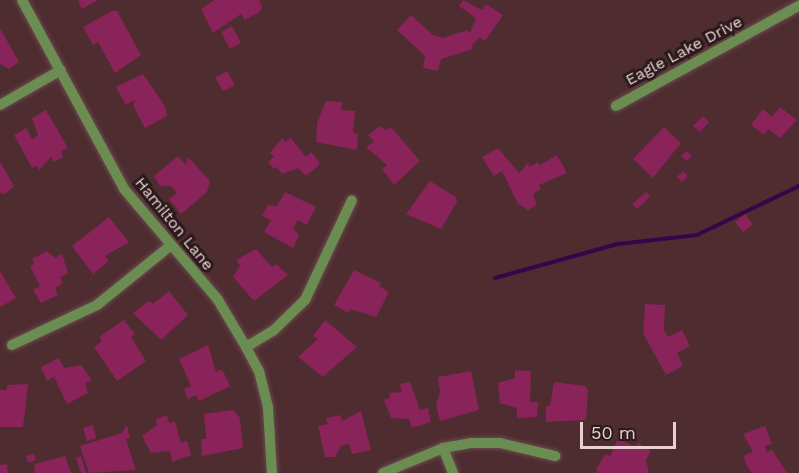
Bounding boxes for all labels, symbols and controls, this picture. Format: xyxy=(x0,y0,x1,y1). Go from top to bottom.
street label: Eagle Lake Drive xyxy=(622,12,746,90)
street label: Hamilton Lane xyxy=(131,174,217,274)
scale bar xyxy=(583,410,679,448)
text: 50 m xyxy=(591,422,636,443)

